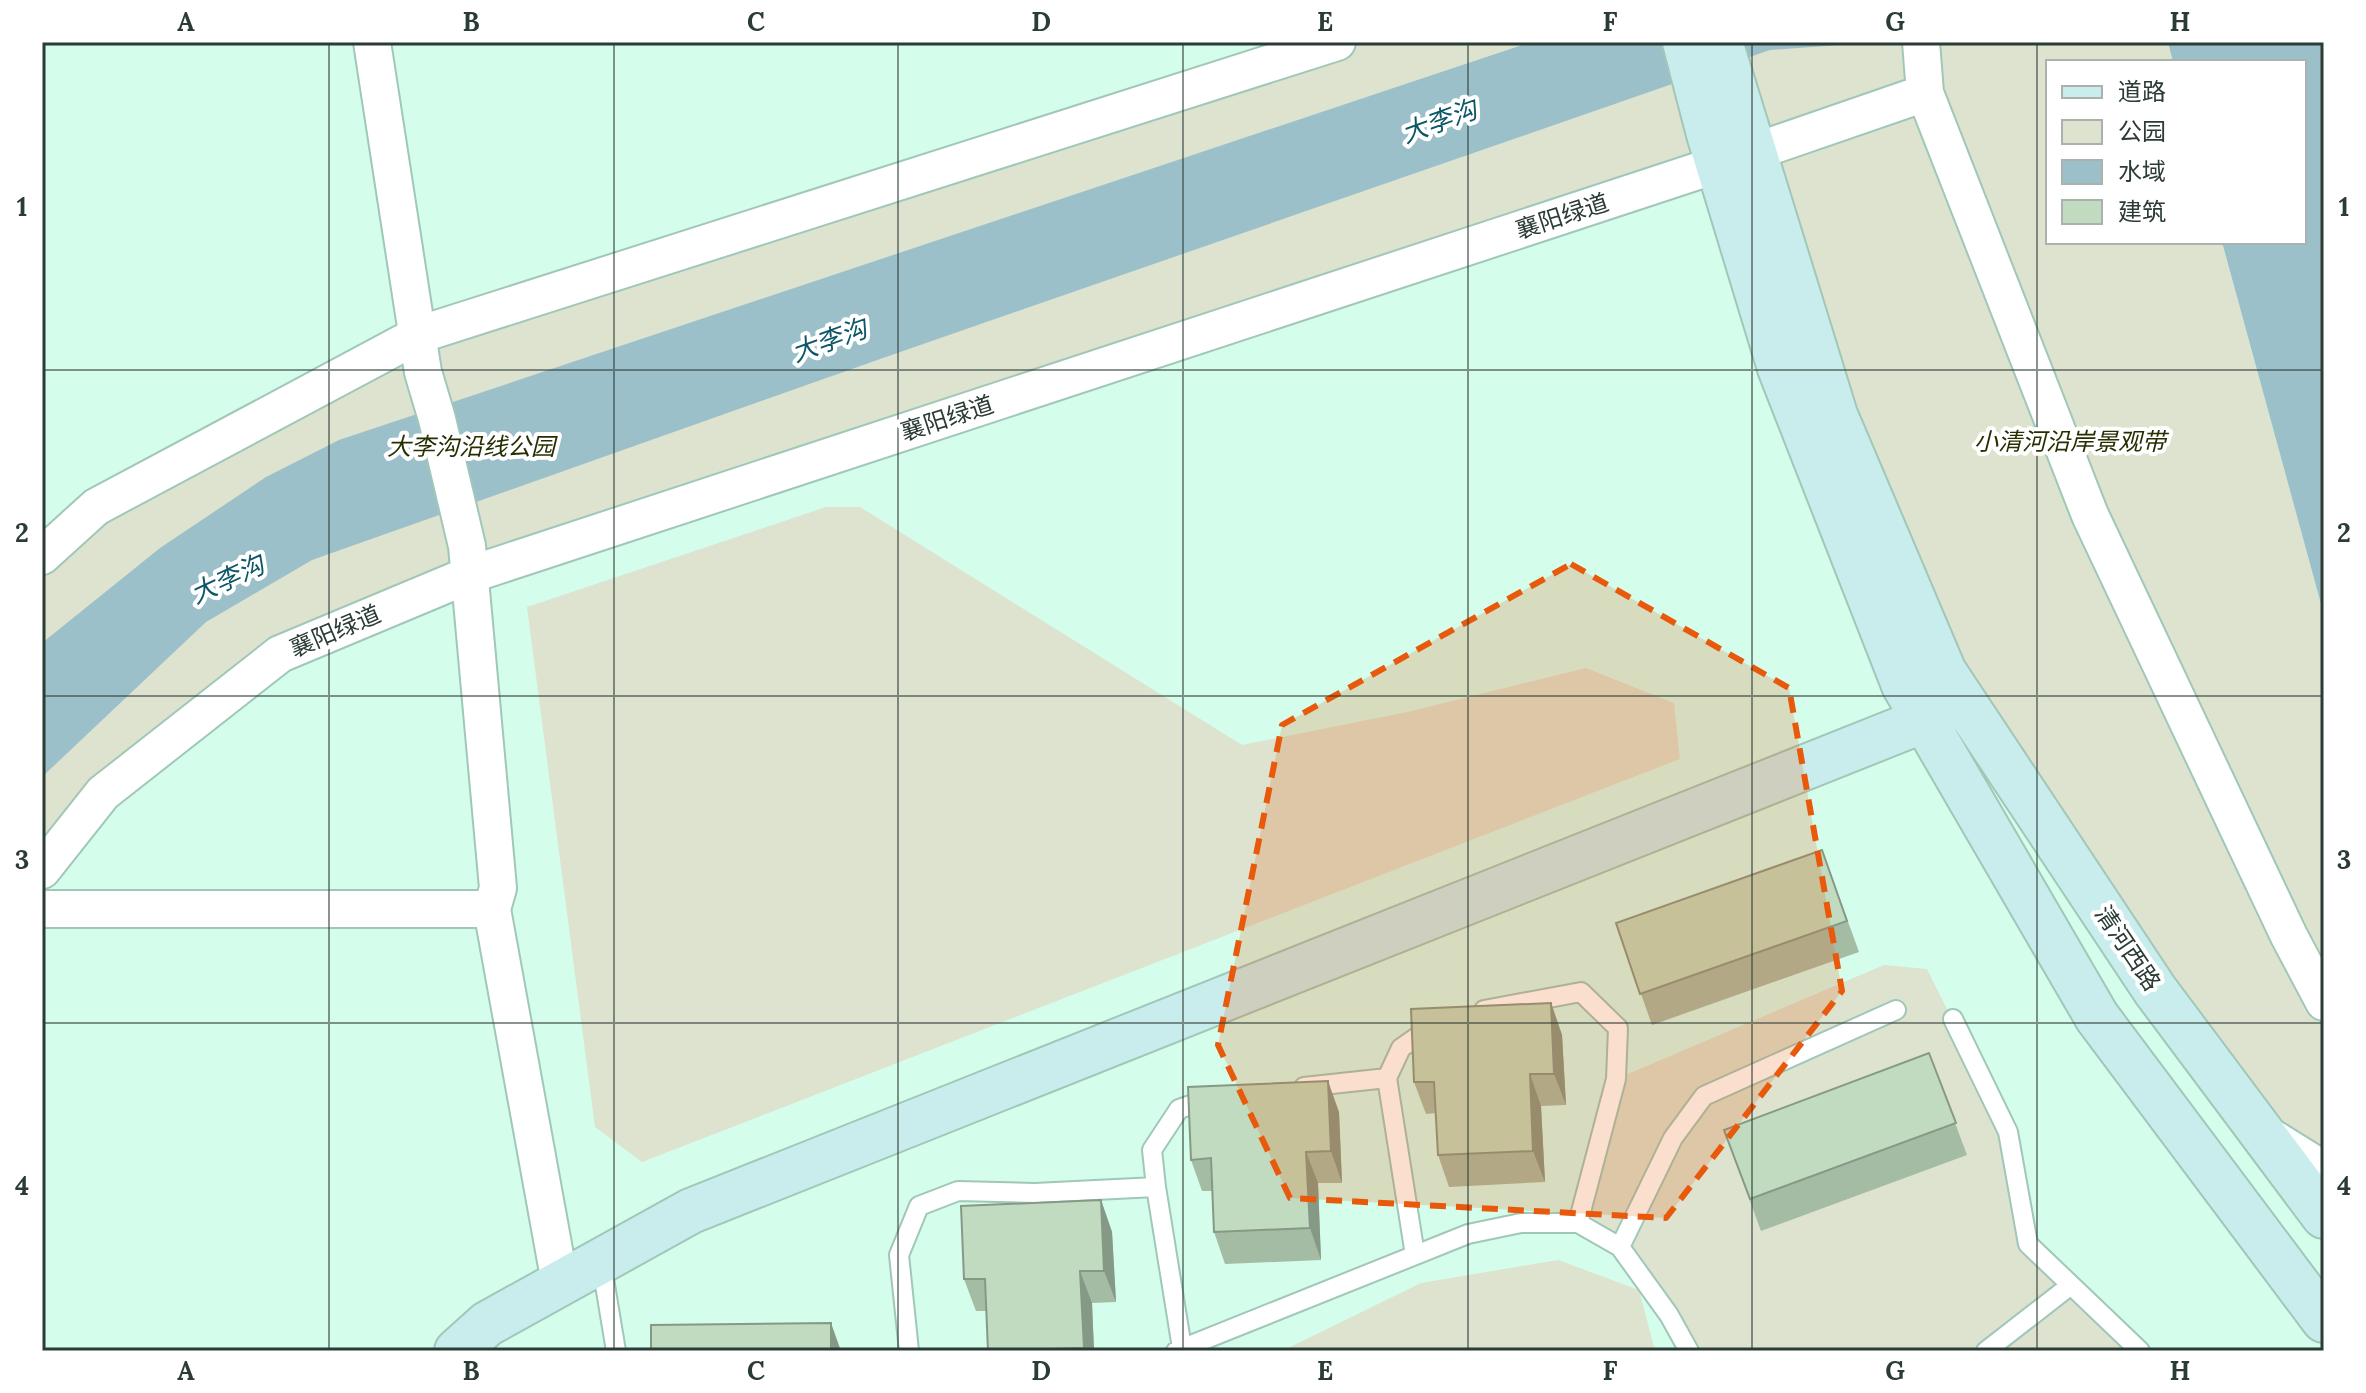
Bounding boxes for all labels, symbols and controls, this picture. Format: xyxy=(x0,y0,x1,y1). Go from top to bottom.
text: A xyxy=(177,5,195,38)
text: B xyxy=(462,5,480,38)
text: C xyxy=(747,5,765,38)
text: D xyxy=(1031,5,1051,38)
text: E xyxy=(1317,5,1333,38)
text: F xyxy=(1603,5,1618,38)
text: G xyxy=(1885,5,1905,38)
text: H xyxy=(2170,5,2190,38)
legend xyxy=(2046,60,2306,244)
text: 道路 xyxy=(2118,76,2166,107)
water label: 大李沟 xyxy=(1397,91,1484,150)
text: 公园 xyxy=(2118,116,2166,147)
text: 水域 xyxy=(2118,156,2166,187)
street label: 襄阳绿道 xyxy=(1512,186,1612,246)
text: 1 xyxy=(17,190,27,223)
text: 1 xyxy=(2339,190,2349,223)
text: 建筑 xyxy=(2118,196,2166,227)
water label: 大李沟 xyxy=(787,310,874,369)
street label: 襄阳绿道 xyxy=(897,388,997,448)
park label: 小清河沿岸景观带 xyxy=(1974,426,2170,457)
park label: 大李沟沿线公园 xyxy=(387,431,558,462)
text: 2 xyxy=(15,516,29,549)
text: 2 xyxy=(2337,516,2351,549)
water label: 大李沟 xyxy=(185,546,272,610)
street label: 襄阳绿道 xyxy=(285,598,385,664)
text: 3 xyxy=(15,843,29,876)
text: 3 xyxy=(2337,843,2351,876)
street label: 清河西路 xyxy=(2088,900,2168,996)
text: 4 xyxy=(15,1169,29,1202)
text: 4 xyxy=(2337,1169,2351,1202)
text: A xyxy=(177,1354,195,1387)
text: B xyxy=(462,1354,480,1387)
text: C xyxy=(747,1354,765,1387)
text: D xyxy=(1031,1354,1051,1387)
text: E xyxy=(1317,1354,1333,1387)
text: F xyxy=(1603,1354,1618,1387)
text: G xyxy=(1885,1354,1905,1387)
text: H xyxy=(2170,1354,2190,1387)

